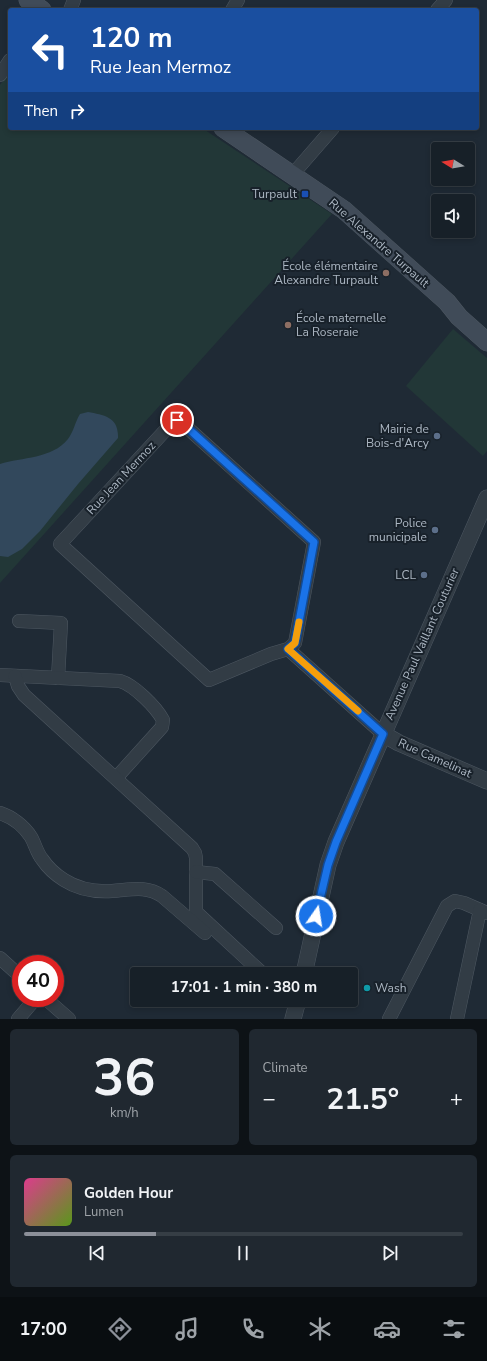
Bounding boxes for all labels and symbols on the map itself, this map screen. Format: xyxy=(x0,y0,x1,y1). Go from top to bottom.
north arrow xyxy=(431,142,475,186)
place label: Turpault xyxy=(252,186,298,202)
marker: Turpault xyxy=(300,189,310,199)
street label: Rue Alexandre Turpault xyxy=(325,195,433,292)
place label: École élémentaire Alexandre Turpault xyxy=(274,258,379,288)
marker: École élémentaire Alexandre Turpault xyxy=(381,268,391,278)
place label: École maternelle La Roseraie xyxy=(296,310,386,340)
marker: École maternelle La Roseraie xyxy=(283,320,293,330)
pin xyxy=(160,403,194,437)
place label: Mairie de Bois-d'Arcy xyxy=(366,421,430,451)
marker: Mairie de Bois-d'Arcy xyxy=(432,431,442,441)
street label: Rue Jean Mermoz xyxy=(83,438,159,518)
place label: Police municipale xyxy=(369,515,427,545)
marker: Police municipale xyxy=(430,525,440,535)
street label: Avenue Paul Vaillant Couturier xyxy=(381,565,463,723)
place label: LCL xyxy=(395,567,416,583)
marker: LCL xyxy=(419,570,429,580)
street label: Rue Camelinat xyxy=(396,735,475,782)
position arrow xyxy=(295,895,337,937)
speed limit sign: 40 xyxy=(12,955,64,1007)
place label: Wash xyxy=(375,980,406,996)
marker: Wash xyxy=(362,983,372,993)

